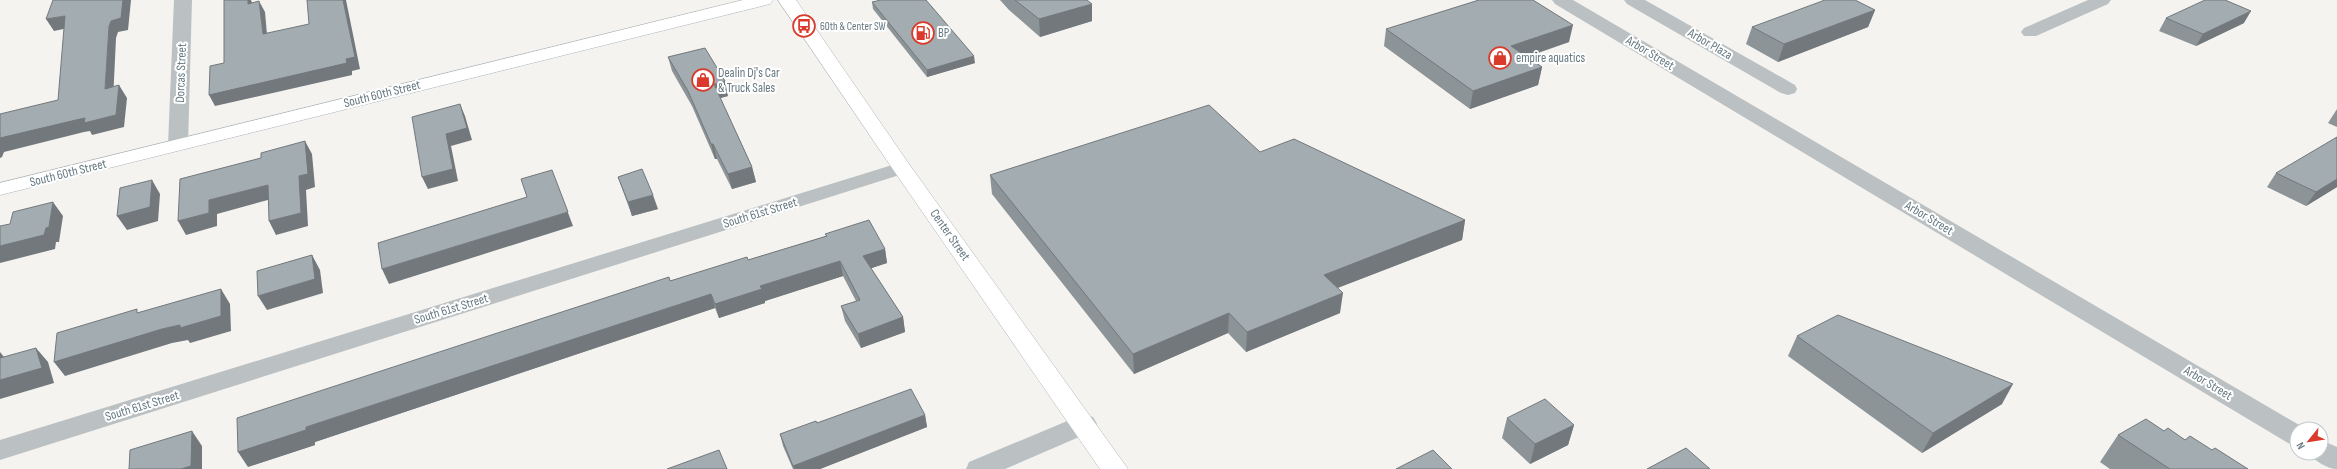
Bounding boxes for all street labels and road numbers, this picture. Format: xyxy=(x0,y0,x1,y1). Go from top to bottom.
street label: Arbor Plaza xyxy=(1684,24,1735,63)
street label: Arbor Street xyxy=(1622,32,1677,74)
street label: Dorcas Street xyxy=(172,43,190,103)
street label: South 60th Street xyxy=(342,77,422,111)
street label: South 60th Street xyxy=(28,156,108,190)
street label: South 61st Street xyxy=(721,194,799,232)
street label: Arbor Street xyxy=(1901,197,1956,239)
street label: Center Street xyxy=(926,206,974,264)
street label: South 61st Street xyxy=(412,290,490,328)
street label: Arbor Street xyxy=(2180,362,2235,404)
street label: South 61st Street xyxy=(103,387,181,425)

